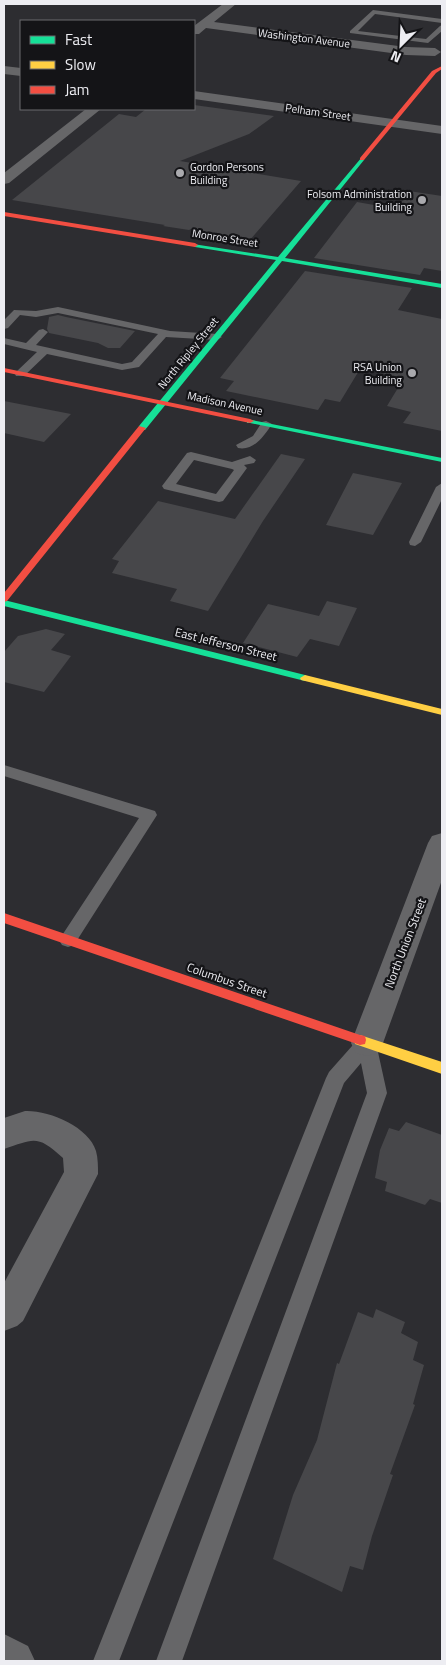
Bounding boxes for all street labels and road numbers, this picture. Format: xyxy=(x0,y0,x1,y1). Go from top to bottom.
street label: Washington Avenue xyxy=(257,24,351,52)
street label: Pelham Street xyxy=(284,99,352,125)
street label: Monroe Street xyxy=(191,225,259,251)
street label: North Ripley Street xyxy=(154,314,222,392)
street label: Madison Avenue xyxy=(186,387,265,419)
street label: East Jefferson Street xyxy=(173,622,280,666)
street label: North Union Street xyxy=(379,895,431,991)
street label: Columbus Street xyxy=(184,957,270,1003)

